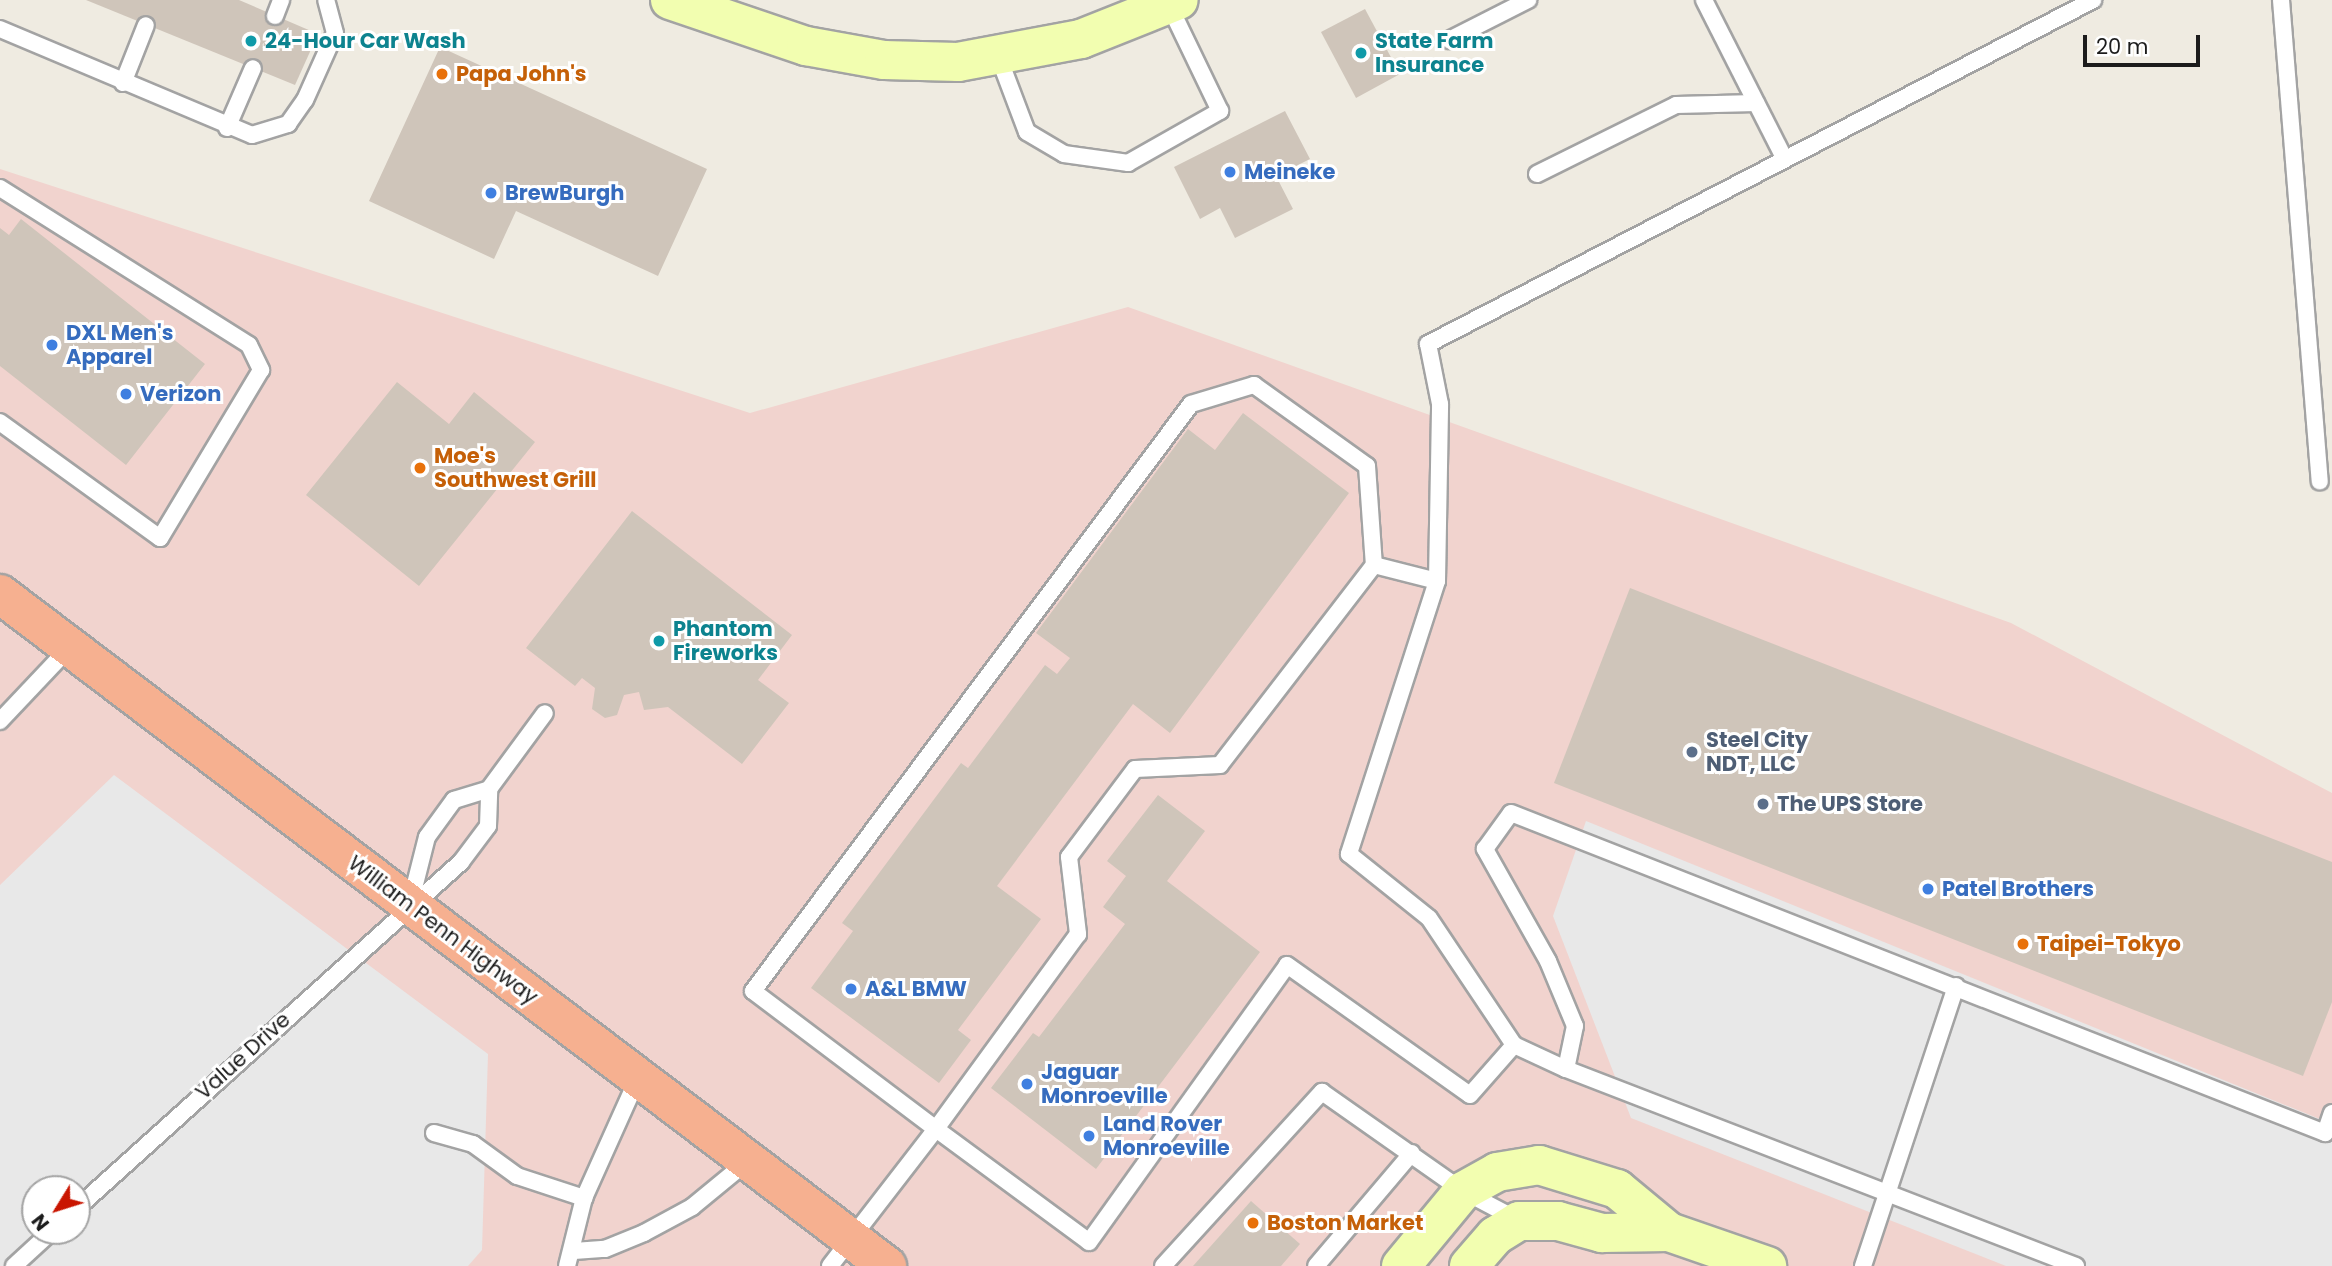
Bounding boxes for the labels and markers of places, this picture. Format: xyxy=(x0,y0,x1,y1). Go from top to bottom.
place label: 24-Hour Car Wash xyxy=(265,28,466,54)
place label: State Farm Insurance xyxy=(1375,28,1494,78)
marker: 24-Hour Car Wash xyxy=(243,33,259,49)
marker: State Farm Insurance xyxy=(1353,45,1369,61)
place label: Papa John's xyxy=(456,61,587,87)
marker: Papa John's xyxy=(434,66,450,82)
place label: Meineke xyxy=(1244,159,1335,185)
marker: Meineke xyxy=(1222,164,1238,180)
place label: BrewBurgh xyxy=(505,180,624,206)
marker: BrewBurgh xyxy=(483,185,499,201)
place label: DXL Men's Apparel xyxy=(66,320,173,370)
marker: DXL Men's Apparel xyxy=(44,337,60,353)
place label: Verizon xyxy=(140,381,221,407)
marker: Verizon xyxy=(118,386,134,402)
place label: Moe's Southwest Grill xyxy=(434,443,597,493)
marker: Moe's Southwest Grill xyxy=(412,460,428,476)
place label: Phantom Fireworks xyxy=(673,616,778,666)
marker: Phantom Fireworks xyxy=(651,633,667,649)
place label: Steel City NDT, LLC xyxy=(1706,727,1808,777)
marker: Steel City NDT, LLC xyxy=(1684,744,1700,760)
place label: The UPS Store xyxy=(1777,791,1923,817)
marker: The UPS Store xyxy=(1755,796,1771,812)
place label: Patel Brothers xyxy=(1942,876,2094,902)
marker: Patel Brothers xyxy=(1920,881,1936,897)
place label: Taipei-Tokyo xyxy=(2037,931,2181,957)
marker: Taipei-Tokyo xyxy=(2015,936,2031,952)
place label: A&L BMW xyxy=(865,976,967,1002)
marker: A&L BMW xyxy=(843,981,859,997)
place label: Jaguar Monroeville xyxy=(1041,1059,1168,1109)
marker: Jaguar Monroeville xyxy=(1019,1076,1035,1092)
place label: Land Rover Monroeville xyxy=(1103,1111,1230,1161)
marker: Land Rover Monroeville xyxy=(1081,1128,1097,1144)
place label: Boston Market xyxy=(1267,1210,1423,1236)
marker: Boston Market xyxy=(1245,1215,1261,1231)

